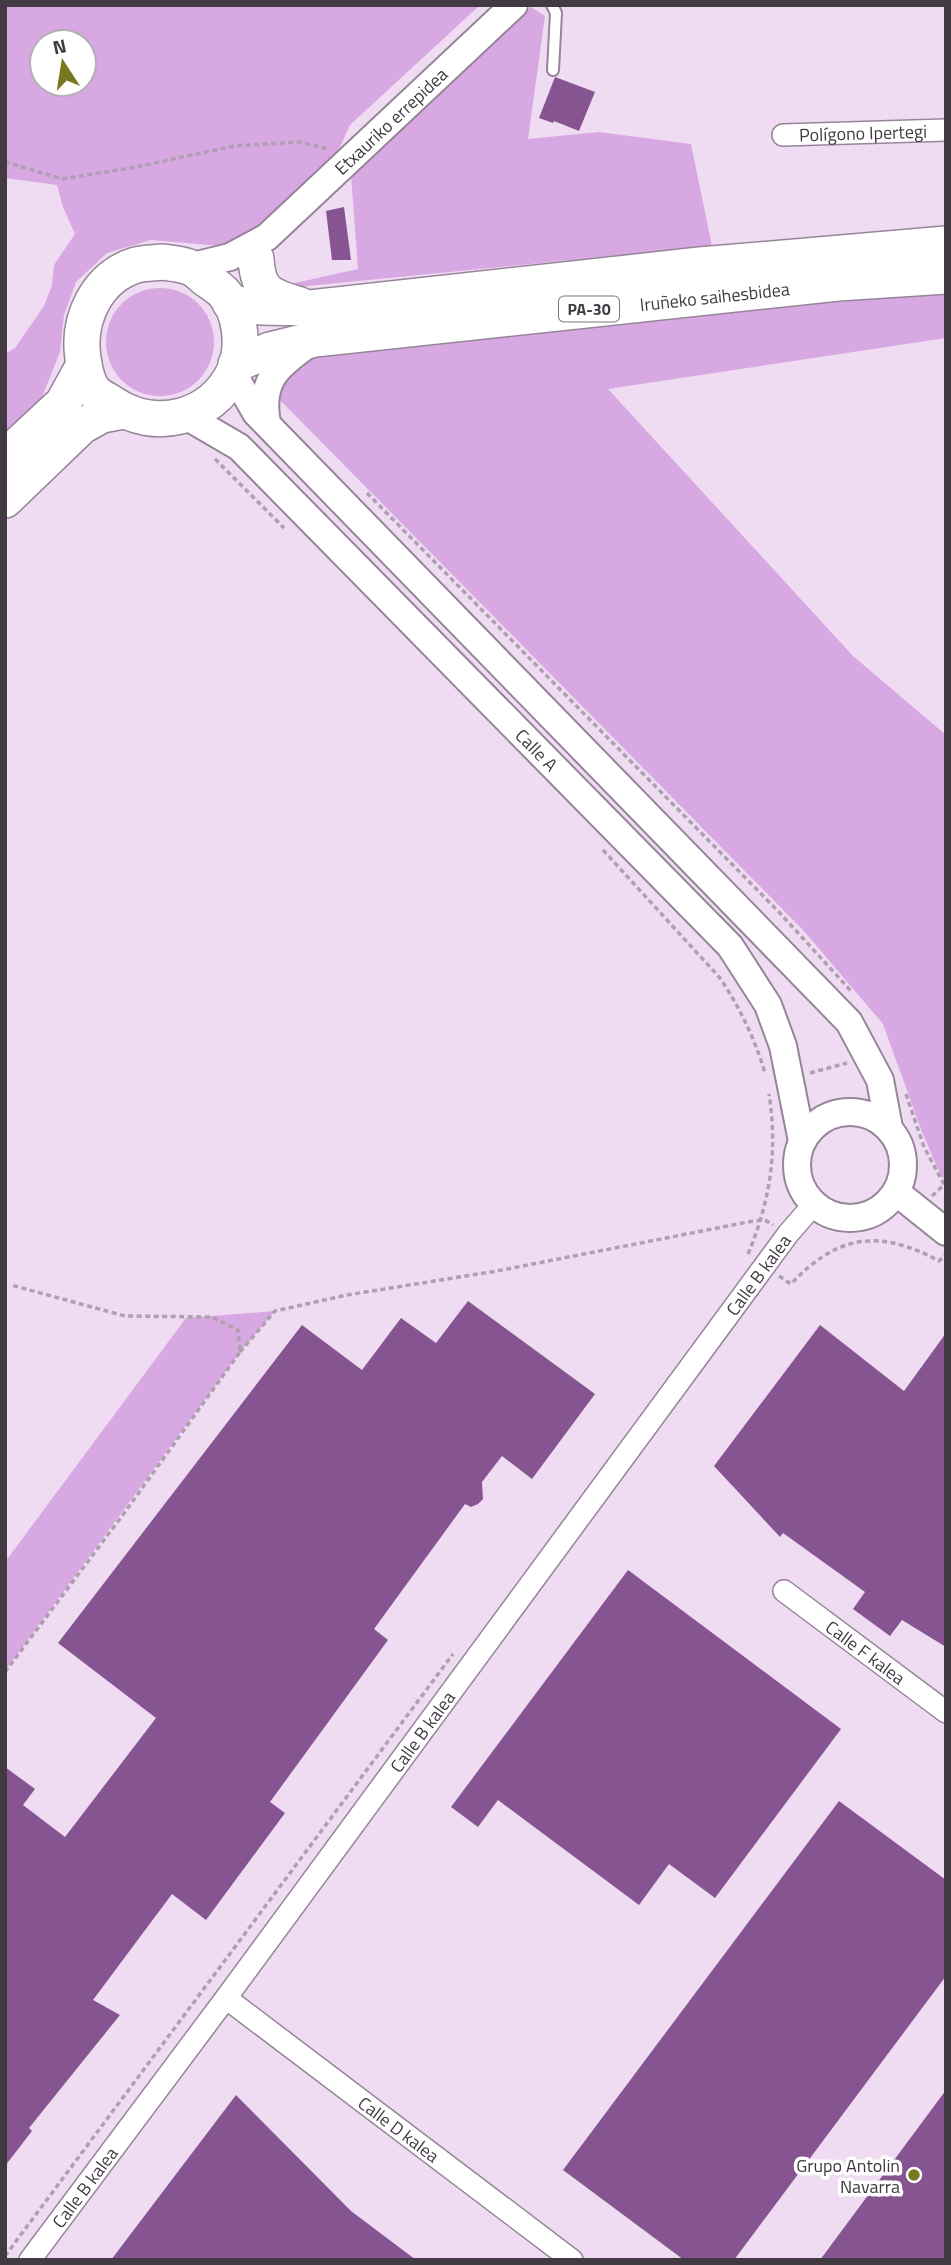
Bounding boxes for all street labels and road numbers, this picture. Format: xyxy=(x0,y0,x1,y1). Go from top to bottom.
street label: Etxauriko errepidea xyxy=(328,61,453,181)
street label: Polígono Ipertegi xyxy=(799,117,927,148)
street label: Iruñeko saihesbidea xyxy=(638,275,791,318)
road number: PA-30 xyxy=(559,296,619,322)
street label: Calle A xyxy=(509,722,564,777)
street label: Calle B kalea xyxy=(719,1228,797,1321)
street label: Calle F kalea xyxy=(820,1613,911,1691)
street label: Calle B kalea xyxy=(383,1685,461,1778)
street label: Calle D kalea xyxy=(353,2089,445,2169)
street label: Calle B kalea xyxy=(45,2141,124,2233)

